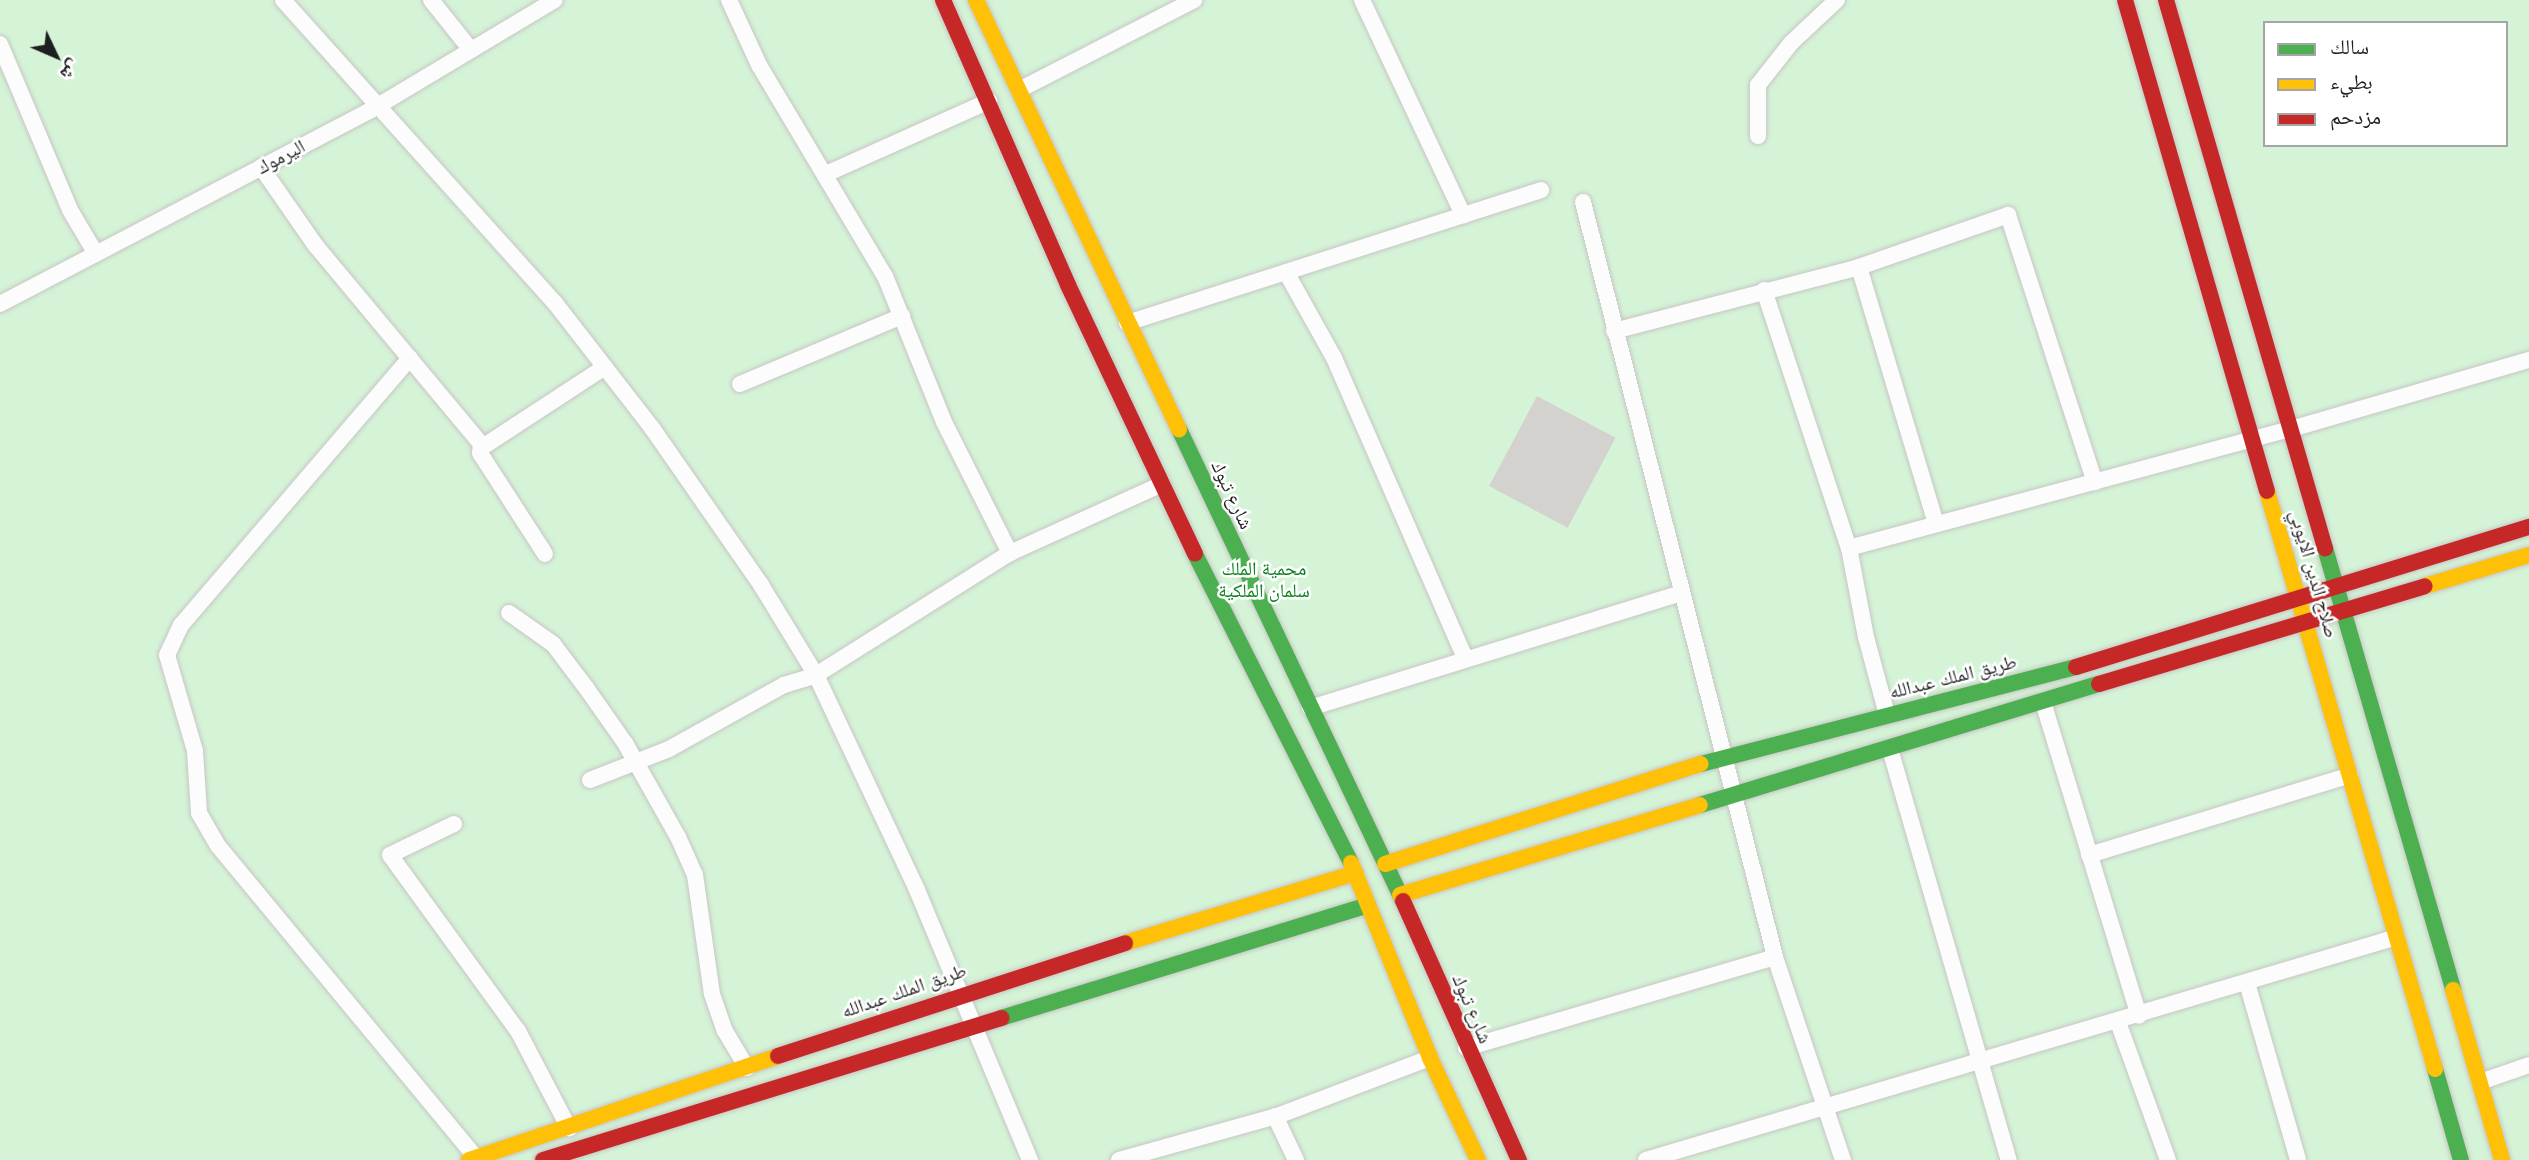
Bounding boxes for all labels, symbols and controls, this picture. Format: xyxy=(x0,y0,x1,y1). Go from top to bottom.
north arrow xyxy=(21,21,91,91)
legend xyxy=(2263,21,2508,147)
text: سالك xyxy=(2330,33,2369,59)
text: ش xyxy=(55,55,87,86)
text: بطيء xyxy=(2330,68,2373,94)
text: مزدحم xyxy=(2330,103,2381,129)
street label: اليرموك xyxy=(253,135,309,179)
street label: شارع تبوك xyxy=(1206,457,1258,533)
street label: صلاح الدين الايوبي xyxy=(2285,507,2343,641)
park label: محمية الملك سلمان الملكية xyxy=(1218,558,1310,602)
street label: طريق الملك عبدالله xyxy=(1887,650,2019,704)
street label: طريق الملك عبدالله xyxy=(839,959,969,1023)
street label: شارع تبوك xyxy=(1447,971,1497,1047)

